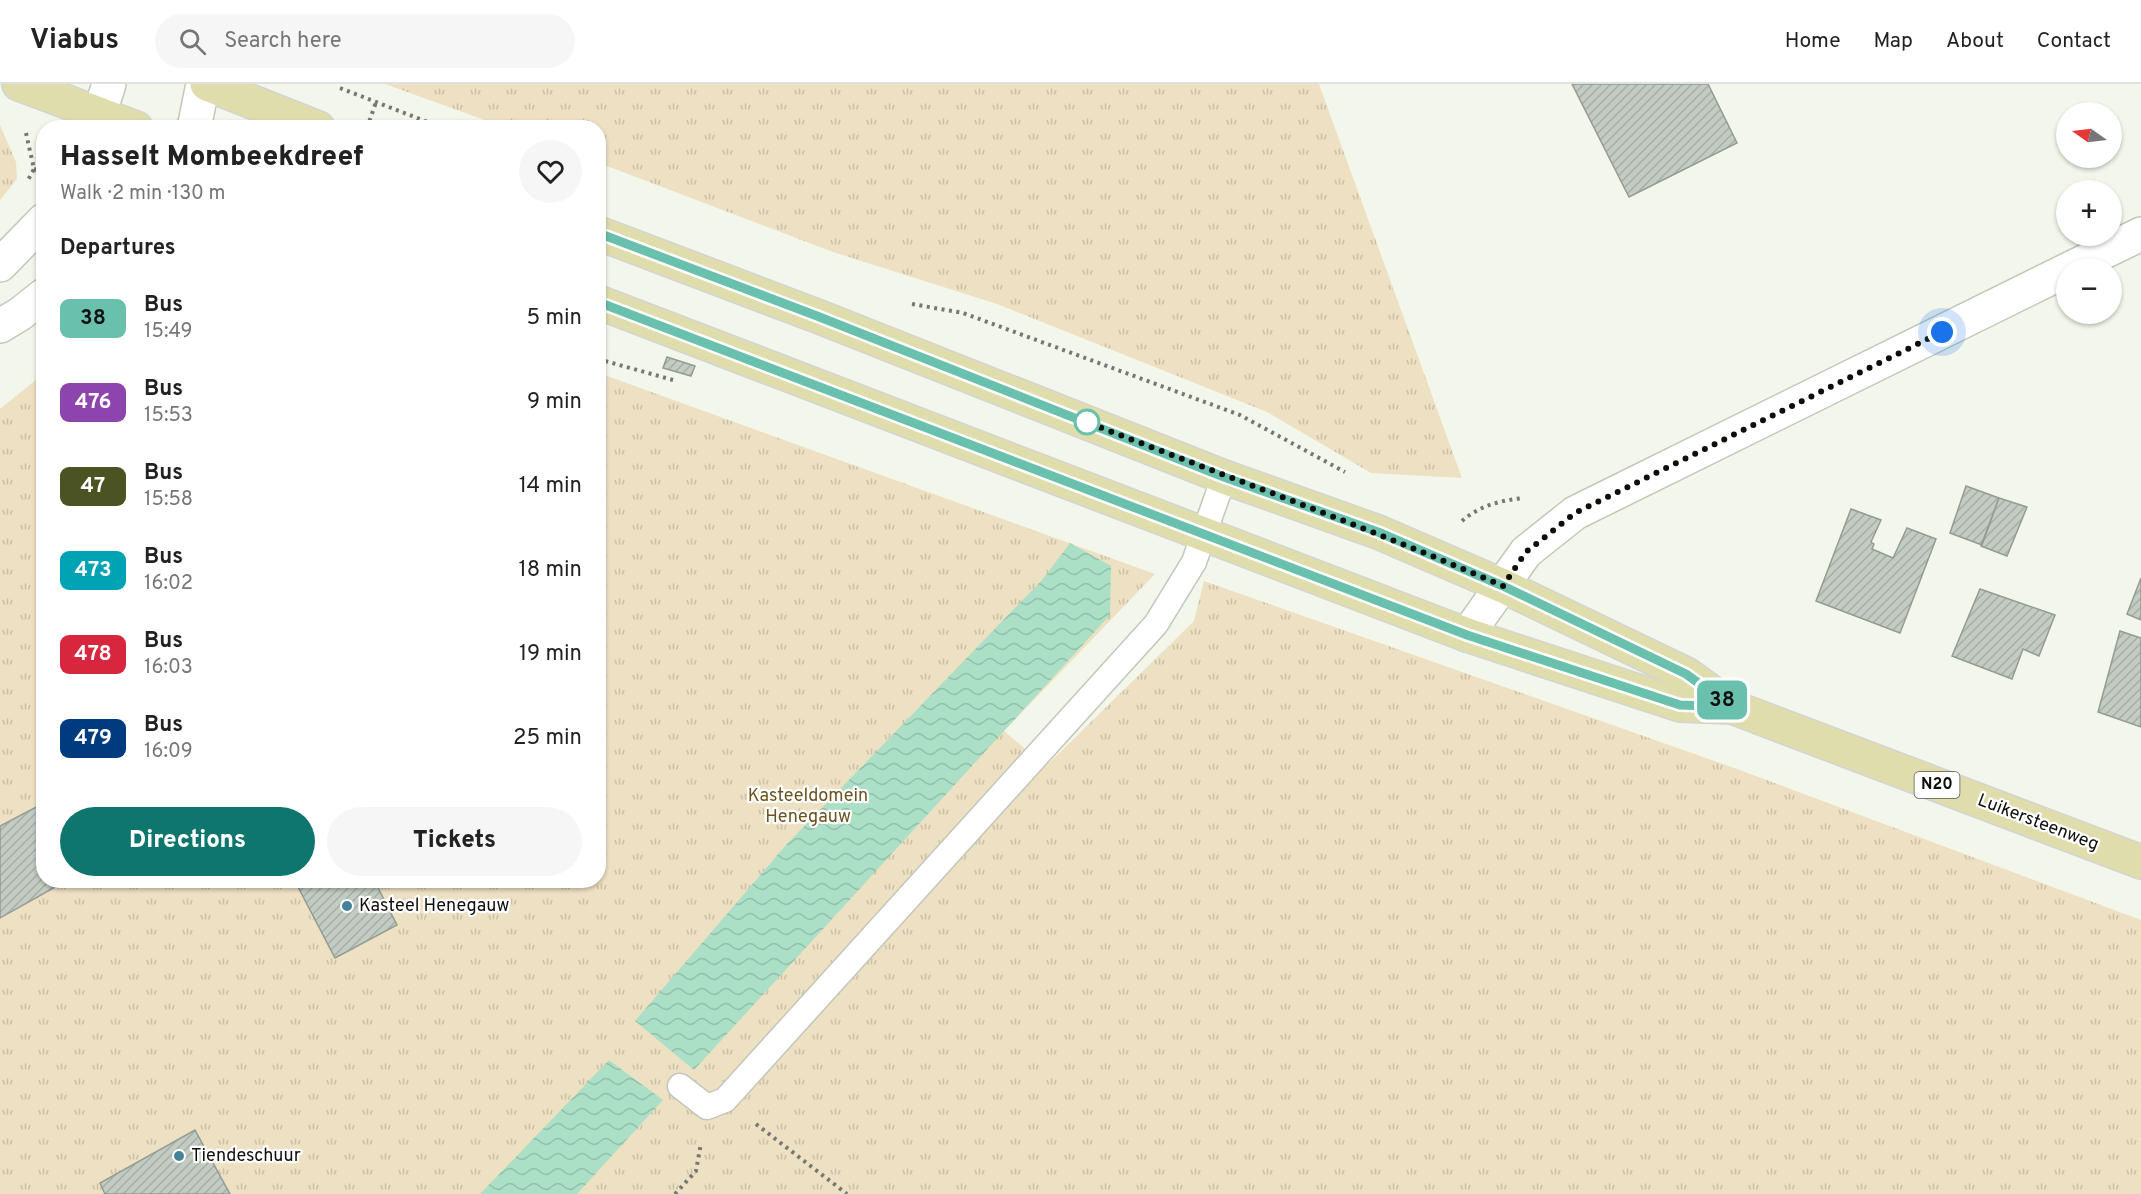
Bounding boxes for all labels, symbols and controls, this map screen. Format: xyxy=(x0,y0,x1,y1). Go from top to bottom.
search box xyxy=(155,14,575,68)
text: Viabus xyxy=(30,23,119,59)
icon: search xyxy=(176,25,209,58)
text: Search here xyxy=(224,28,342,55)
text: Home xyxy=(1785,28,1841,55)
text: Map xyxy=(1874,28,1913,55)
text: About xyxy=(1946,28,2004,55)
text: Contact xyxy=(2037,28,2111,55)
north arrow xyxy=(2056,102,2122,168)
map controls xyxy=(2056,102,2122,324)
text: Hasselt Mombeekdreef xyxy=(60,140,363,176)
button: heart xyxy=(519,140,582,203)
button: + xyxy=(2056,180,2122,246)
text: Walk · 2 min · 130 m xyxy=(60,181,225,207)
text: Departures xyxy=(60,235,176,262)
button: − xyxy=(2056,258,2122,324)
text: Bus xyxy=(144,292,183,319)
text: 38 xyxy=(80,305,106,332)
text: 5 min xyxy=(527,305,582,332)
your location xyxy=(1927,317,1957,347)
text: 15:49 xyxy=(144,319,192,345)
text: Bus xyxy=(144,376,183,403)
text: 476 xyxy=(75,389,111,416)
text: 9 min xyxy=(527,389,582,416)
text: 15:53 xyxy=(144,403,193,429)
unlabelled marker xyxy=(1074,409,1100,435)
text: Bus xyxy=(144,460,183,487)
text: 47 xyxy=(81,473,105,500)
text: 14 min xyxy=(519,473,582,500)
text: 15:58 xyxy=(144,487,193,513)
text: Bus xyxy=(144,544,183,571)
text: 473 xyxy=(74,557,112,584)
text: 18 min xyxy=(519,557,582,584)
text: 16:02 xyxy=(144,571,193,597)
text: Bus xyxy=(144,628,183,655)
text: 478 xyxy=(74,641,112,668)
text: 19 min xyxy=(519,641,582,668)
text: 16:03 xyxy=(144,655,193,681)
line badge: 38 xyxy=(1695,680,1749,720)
text: 38 xyxy=(1709,687,1735,714)
text: Bus xyxy=(144,712,183,739)
text: 479 xyxy=(74,725,112,752)
text: 25 min xyxy=(513,725,582,752)
text: 16:09 xyxy=(144,739,193,765)
road number: N20 xyxy=(1914,772,1960,798)
park label: Kasteeldomein Henegauw xyxy=(748,785,868,829)
street label: Luikersteenweg xyxy=(1974,789,2102,857)
button: Directions xyxy=(60,807,315,876)
button: Tickets xyxy=(327,807,582,876)
place label: Kasteel Henegauw xyxy=(359,895,509,918)
marker: Kasteel Henegauw xyxy=(340,899,354,913)
place label: Tiendeschuur xyxy=(191,1145,301,1168)
marker: Tiendeschuur xyxy=(172,1149,186,1163)

